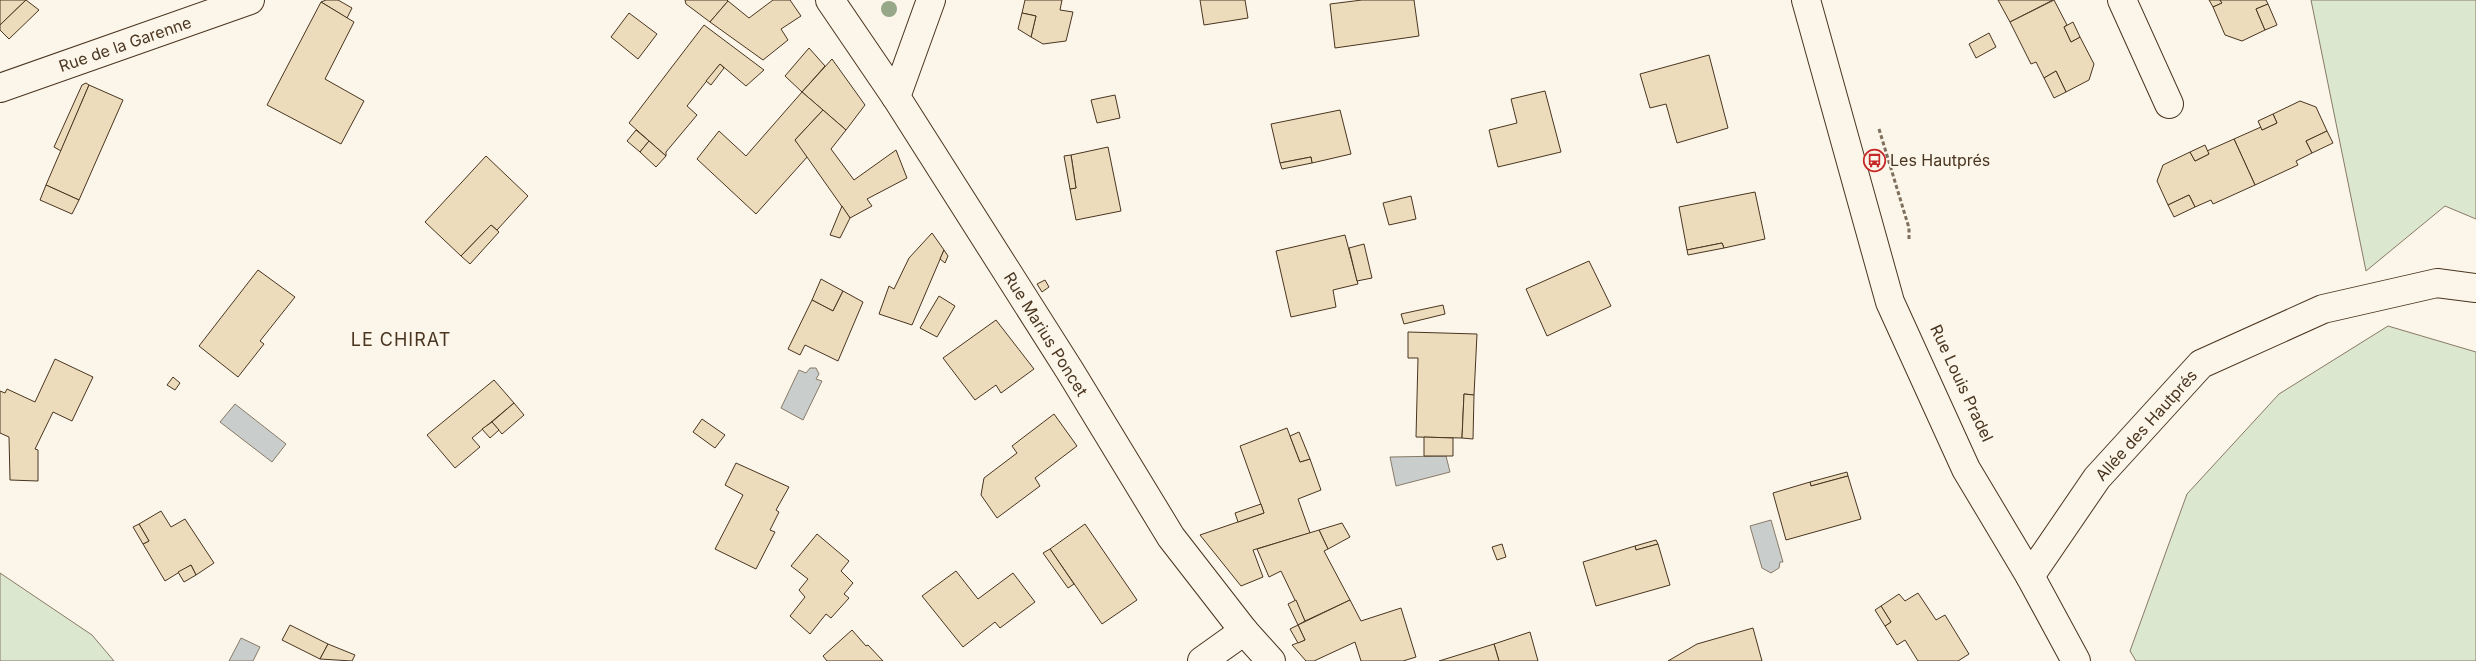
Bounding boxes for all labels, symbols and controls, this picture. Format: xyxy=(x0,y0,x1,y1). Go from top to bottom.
street label: Rue de la Garenne xyxy=(56,12,194,76)
bus stop icon: Les Hautprés xyxy=(1862,148,1886,172)
place label: Les Hautprés xyxy=(1890,150,1990,170)
street label: Rue Marius Poncet xyxy=(1000,268,1092,400)
street label: Rue Louis Pradel xyxy=(1926,321,1998,445)
district label: LE CHIRAT xyxy=(351,329,451,350)
street label: Allée des Hautprés xyxy=(2091,365,2201,485)

